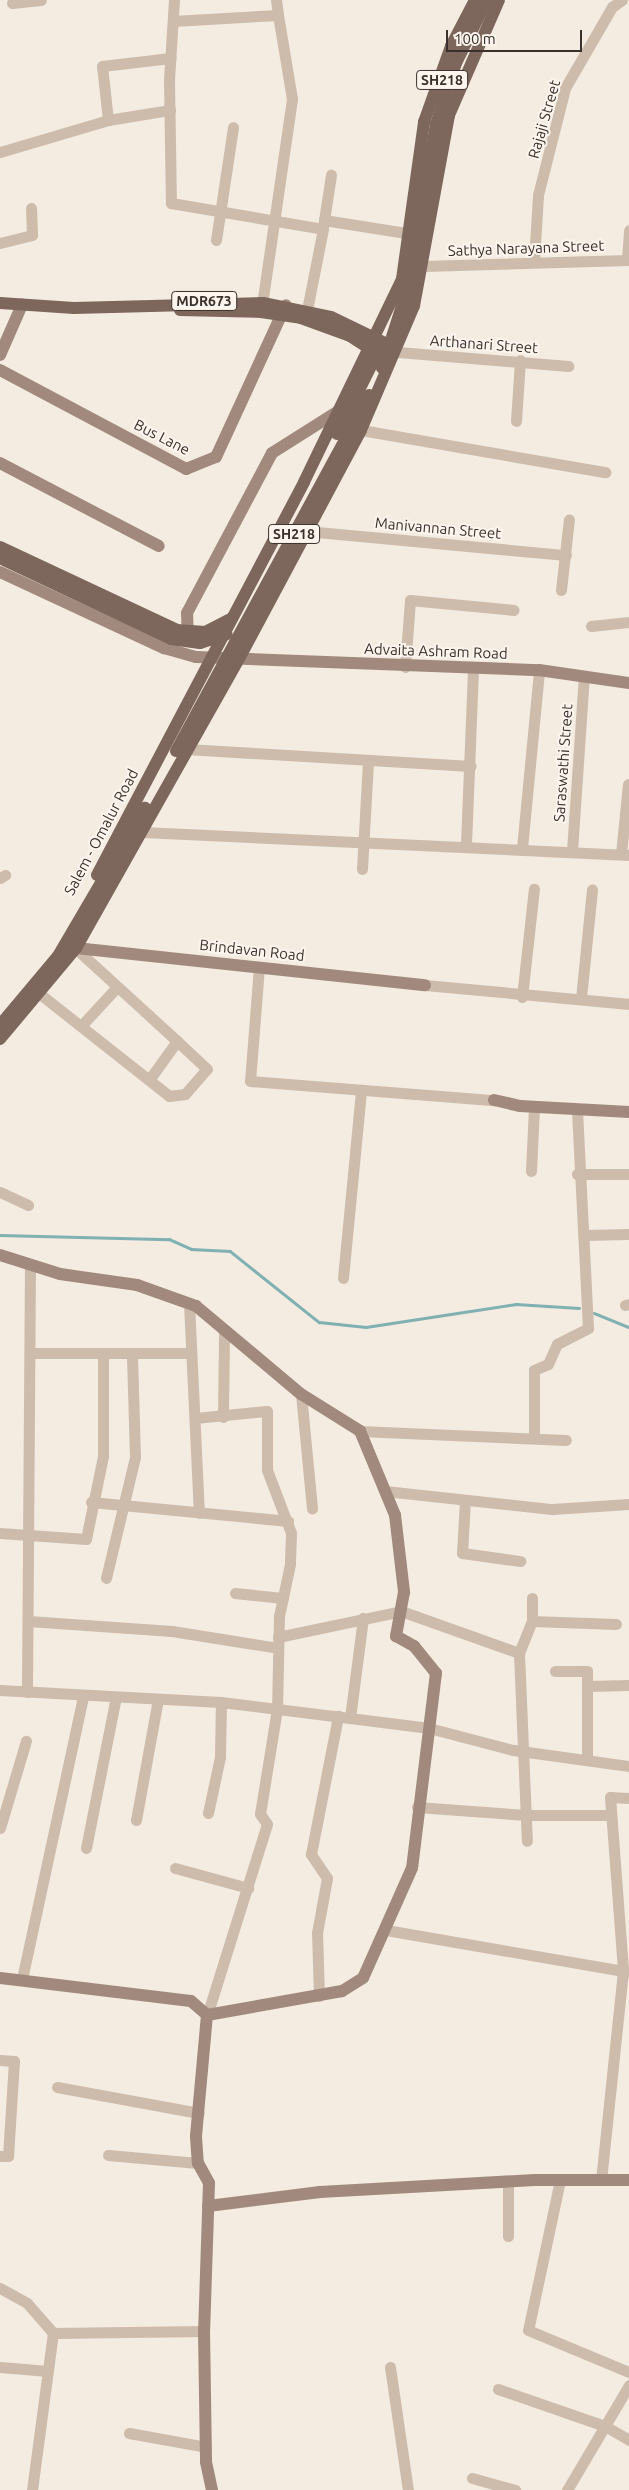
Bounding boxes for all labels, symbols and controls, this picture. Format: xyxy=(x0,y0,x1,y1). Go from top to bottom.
scale bar xyxy=(449,20,585,52)
text: 100 m xyxy=(454,30,496,47)
road number: SH218 xyxy=(416,68,468,92)
street label: Rajaji Street xyxy=(524,78,564,160)
street label: Sathya Narayana Street xyxy=(447,236,605,260)
road number: MDR673 xyxy=(170,290,238,312)
street label: Arthanari Street xyxy=(429,331,539,357)
street label: Bus Lane xyxy=(131,415,193,459)
street label: Manivannan Street xyxy=(374,514,502,542)
road number: SH218 xyxy=(268,522,320,546)
street label: Advaita Ashram Road xyxy=(364,640,508,662)
street label: Saraswathi Street xyxy=(550,703,576,823)
street label: Salem - Omalur Road xyxy=(60,766,142,898)
street label: Brindavan Road xyxy=(199,936,305,964)

